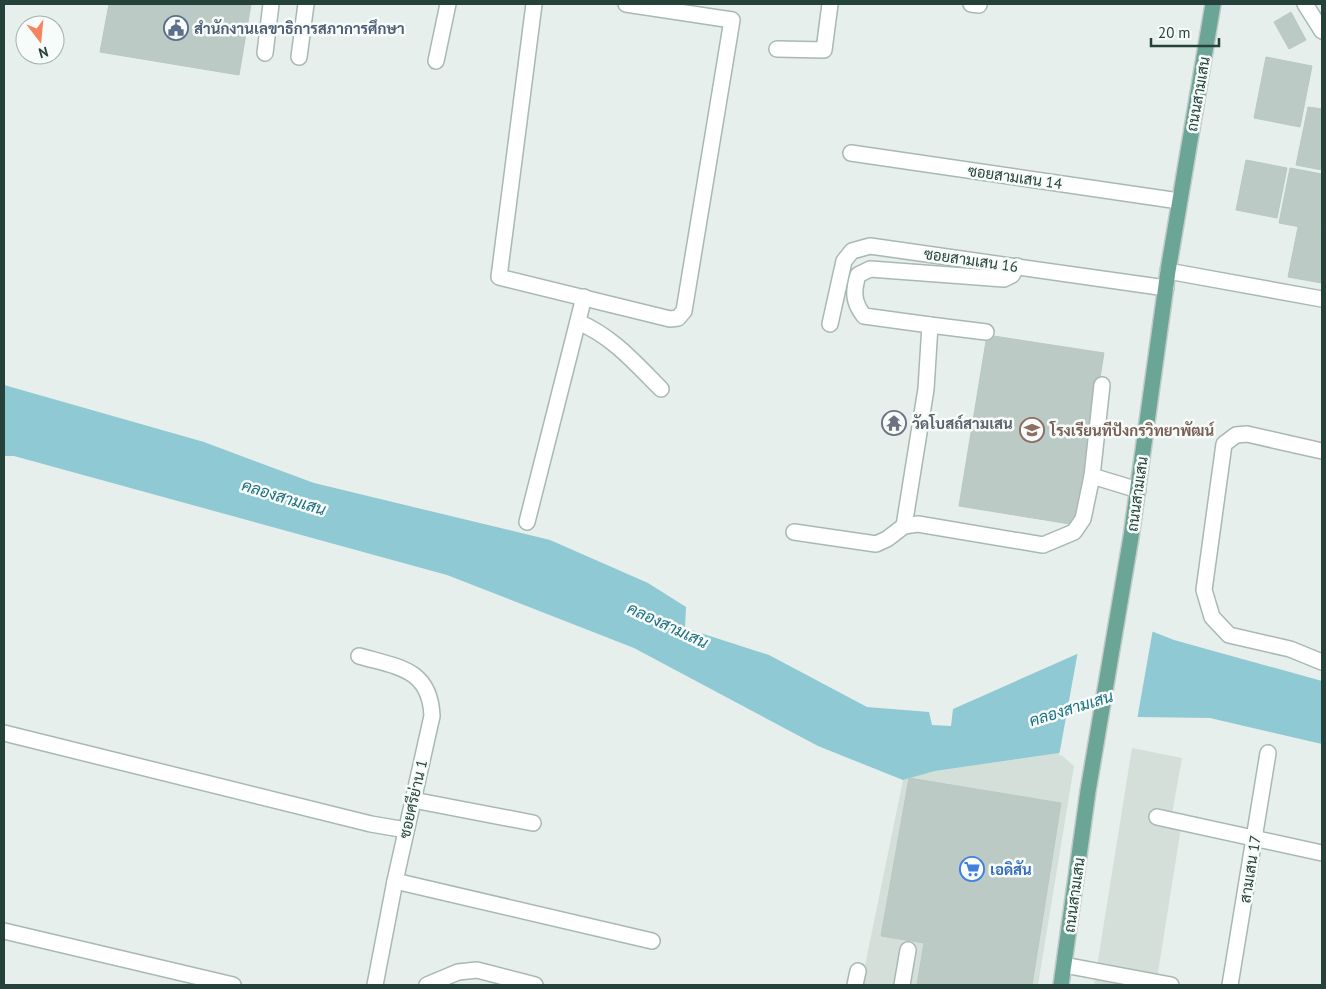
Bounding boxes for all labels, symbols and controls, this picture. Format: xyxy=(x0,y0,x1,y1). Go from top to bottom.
north arrow xyxy=(15,15,65,65)
public building icon: สำนักงานเลขาธิการสภาการศึกษา xyxy=(163,15,189,41)
scale bar xyxy=(1151,15,1218,47)
place label: สำนักงานเลขาธิการสภาการศึกษา xyxy=(194,19,405,38)
text: 20 m xyxy=(1158,23,1191,42)
text: N xyxy=(37,43,50,62)
street label: ถนนสามเสน xyxy=(1182,55,1214,133)
street label: ซอยสามเสน 14 xyxy=(967,161,1063,193)
street label: ซอยสามเสน 16 xyxy=(923,244,1019,276)
temple icon: วัดโบสถ์สามเสน xyxy=(881,410,907,436)
place label: วัดโบสถ์สามเสน xyxy=(912,413,1013,433)
school or university icon: โรงเรียนทีปังกรวิทยาพัฒน์ xyxy=(1019,417,1045,443)
place label: โรงเรียนทีปังกรวิทยาพัฒน์ xyxy=(1049,420,1215,440)
street label: ถนนสามเสน xyxy=(1122,455,1152,533)
water label: คลองสามเสน xyxy=(240,475,328,519)
water label: คลองสามเสน xyxy=(624,598,712,652)
water label: คลองสามเสน xyxy=(1027,686,1115,730)
street label: ซอยศรีย่าน 1 xyxy=(395,758,431,840)
street label: สามเสน 17 xyxy=(1235,834,1265,904)
supermarket icon: เอดิสัน xyxy=(959,856,985,882)
street label: ถนนสามเสน xyxy=(1059,856,1089,934)
place label: เอดิสัน xyxy=(990,860,1032,879)

